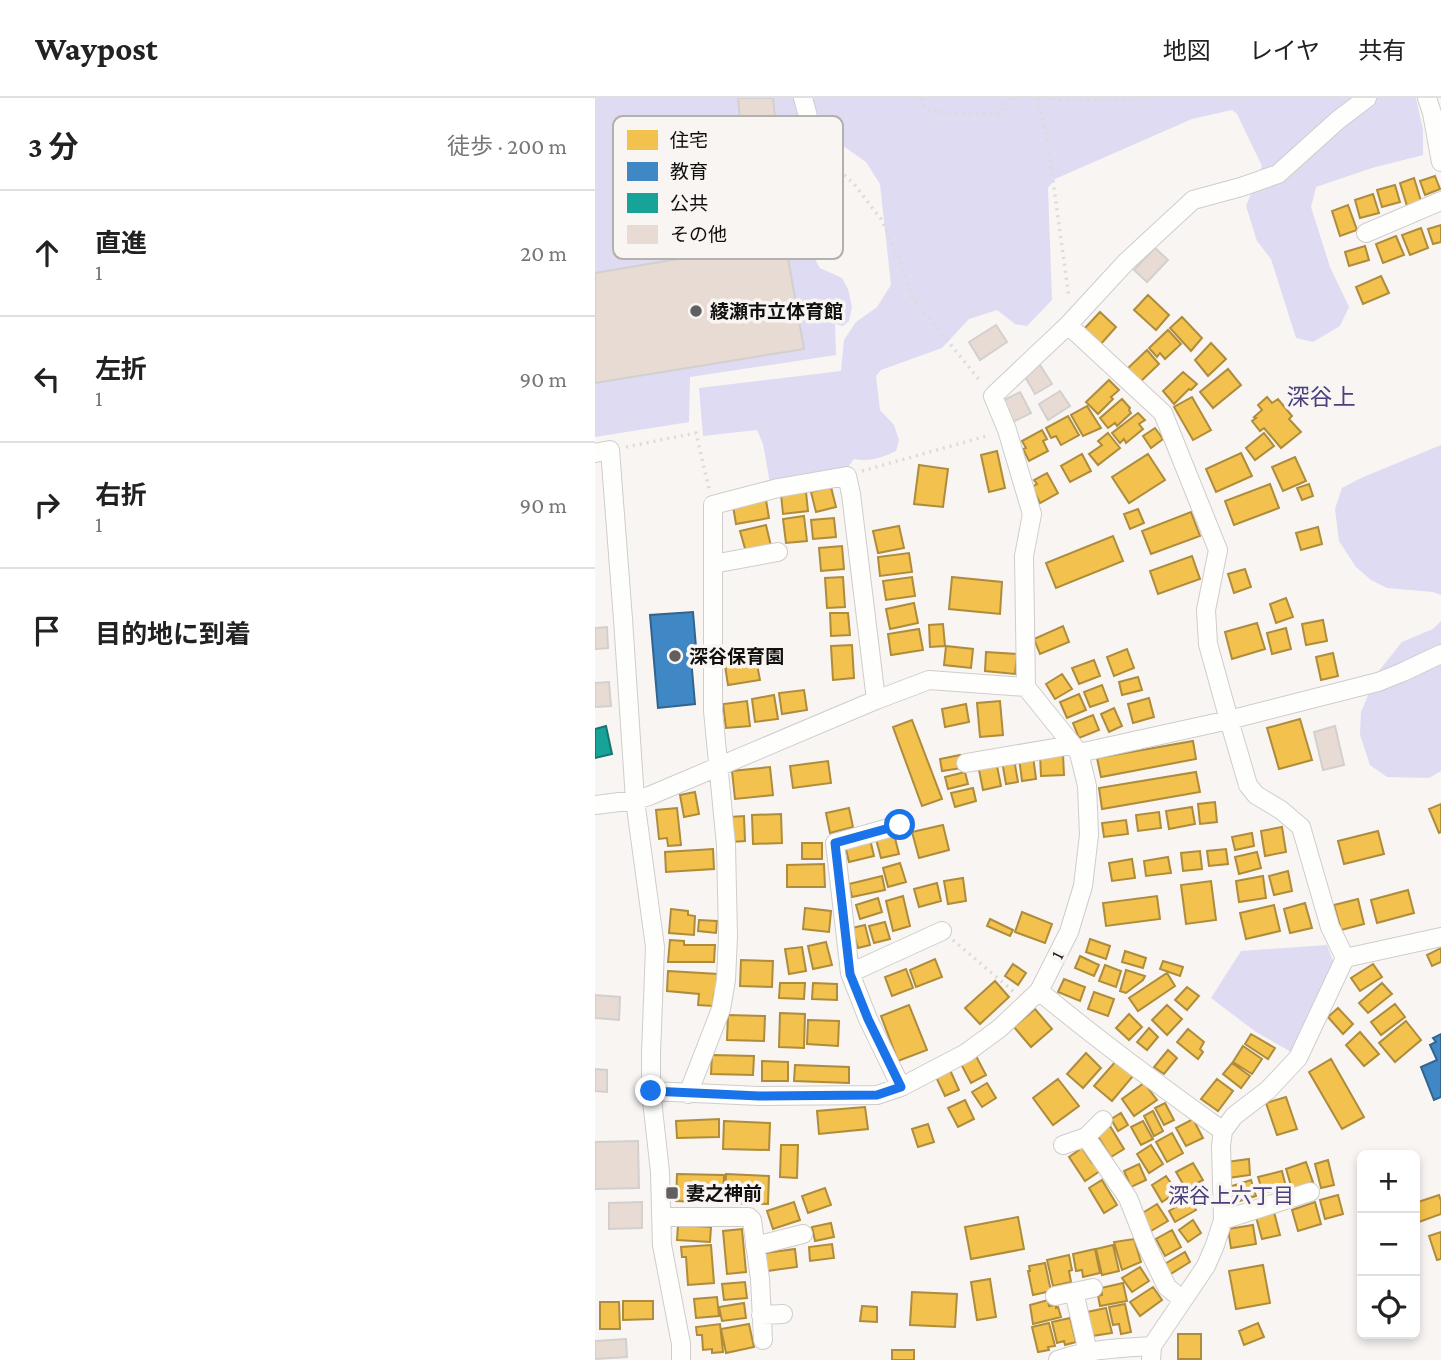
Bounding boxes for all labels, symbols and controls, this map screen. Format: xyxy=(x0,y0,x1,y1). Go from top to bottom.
text: Waypost xyxy=(35,30,158,67)
text: 地図 xyxy=(1163,37,1211,64)
text: レイヤ xyxy=(1249,37,1320,64)
text: 共有 xyxy=(1358,37,1406,64)
legend xyxy=(613,116,843,259)
text: 3 分 xyxy=(28,130,78,163)
text: 住宅 xyxy=(670,130,708,151)
text: 徒歩 · 200 m xyxy=(447,133,567,159)
text: 教育 xyxy=(670,161,708,182)
text: 公共 xyxy=(670,193,708,214)
text: その他 xyxy=(670,224,727,245)
text: 直進 xyxy=(95,229,147,258)
icon: ahead xyxy=(28,234,66,272)
text: 20 m xyxy=(520,240,567,266)
text: 1 xyxy=(95,259,103,285)
place label: 綾瀬市立体育館 xyxy=(710,301,843,322)
marker: 綾瀬市立体育館 xyxy=(688,303,704,319)
text: 左折 xyxy=(95,355,147,384)
icon: left xyxy=(28,360,66,398)
text: 90 m xyxy=(520,366,567,392)
district label: 深谷上 xyxy=(1287,384,1356,410)
text: 1 xyxy=(95,385,103,411)
text: 右折 xyxy=(95,481,147,510)
icon: right xyxy=(28,486,66,524)
text: 90 m xyxy=(520,492,567,518)
text: 1 xyxy=(95,511,103,537)
icon: arrive xyxy=(28,612,66,650)
text: 目的地に到着 xyxy=(95,620,251,649)
place label: 深谷保育園 xyxy=(689,646,784,667)
marker: 深谷保育園 xyxy=(667,648,683,664)
route start xyxy=(884,809,915,840)
street label: 1 xyxy=(1046,947,1068,963)
route end xyxy=(635,1075,666,1106)
map controls xyxy=(1357,1150,1420,1339)
button: + xyxy=(1357,1150,1420,1213)
place label: 妻之神前 xyxy=(686,1183,762,1204)
district label: 深谷上六丁目 xyxy=(1168,1184,1294,1208)
marker: 妻之神前 xyxy=(664,1185,680,1201)
button: − xyxy=(1357,1213,1420,1276)
button: locate xyxy=(1357,1276,1420,1339)

